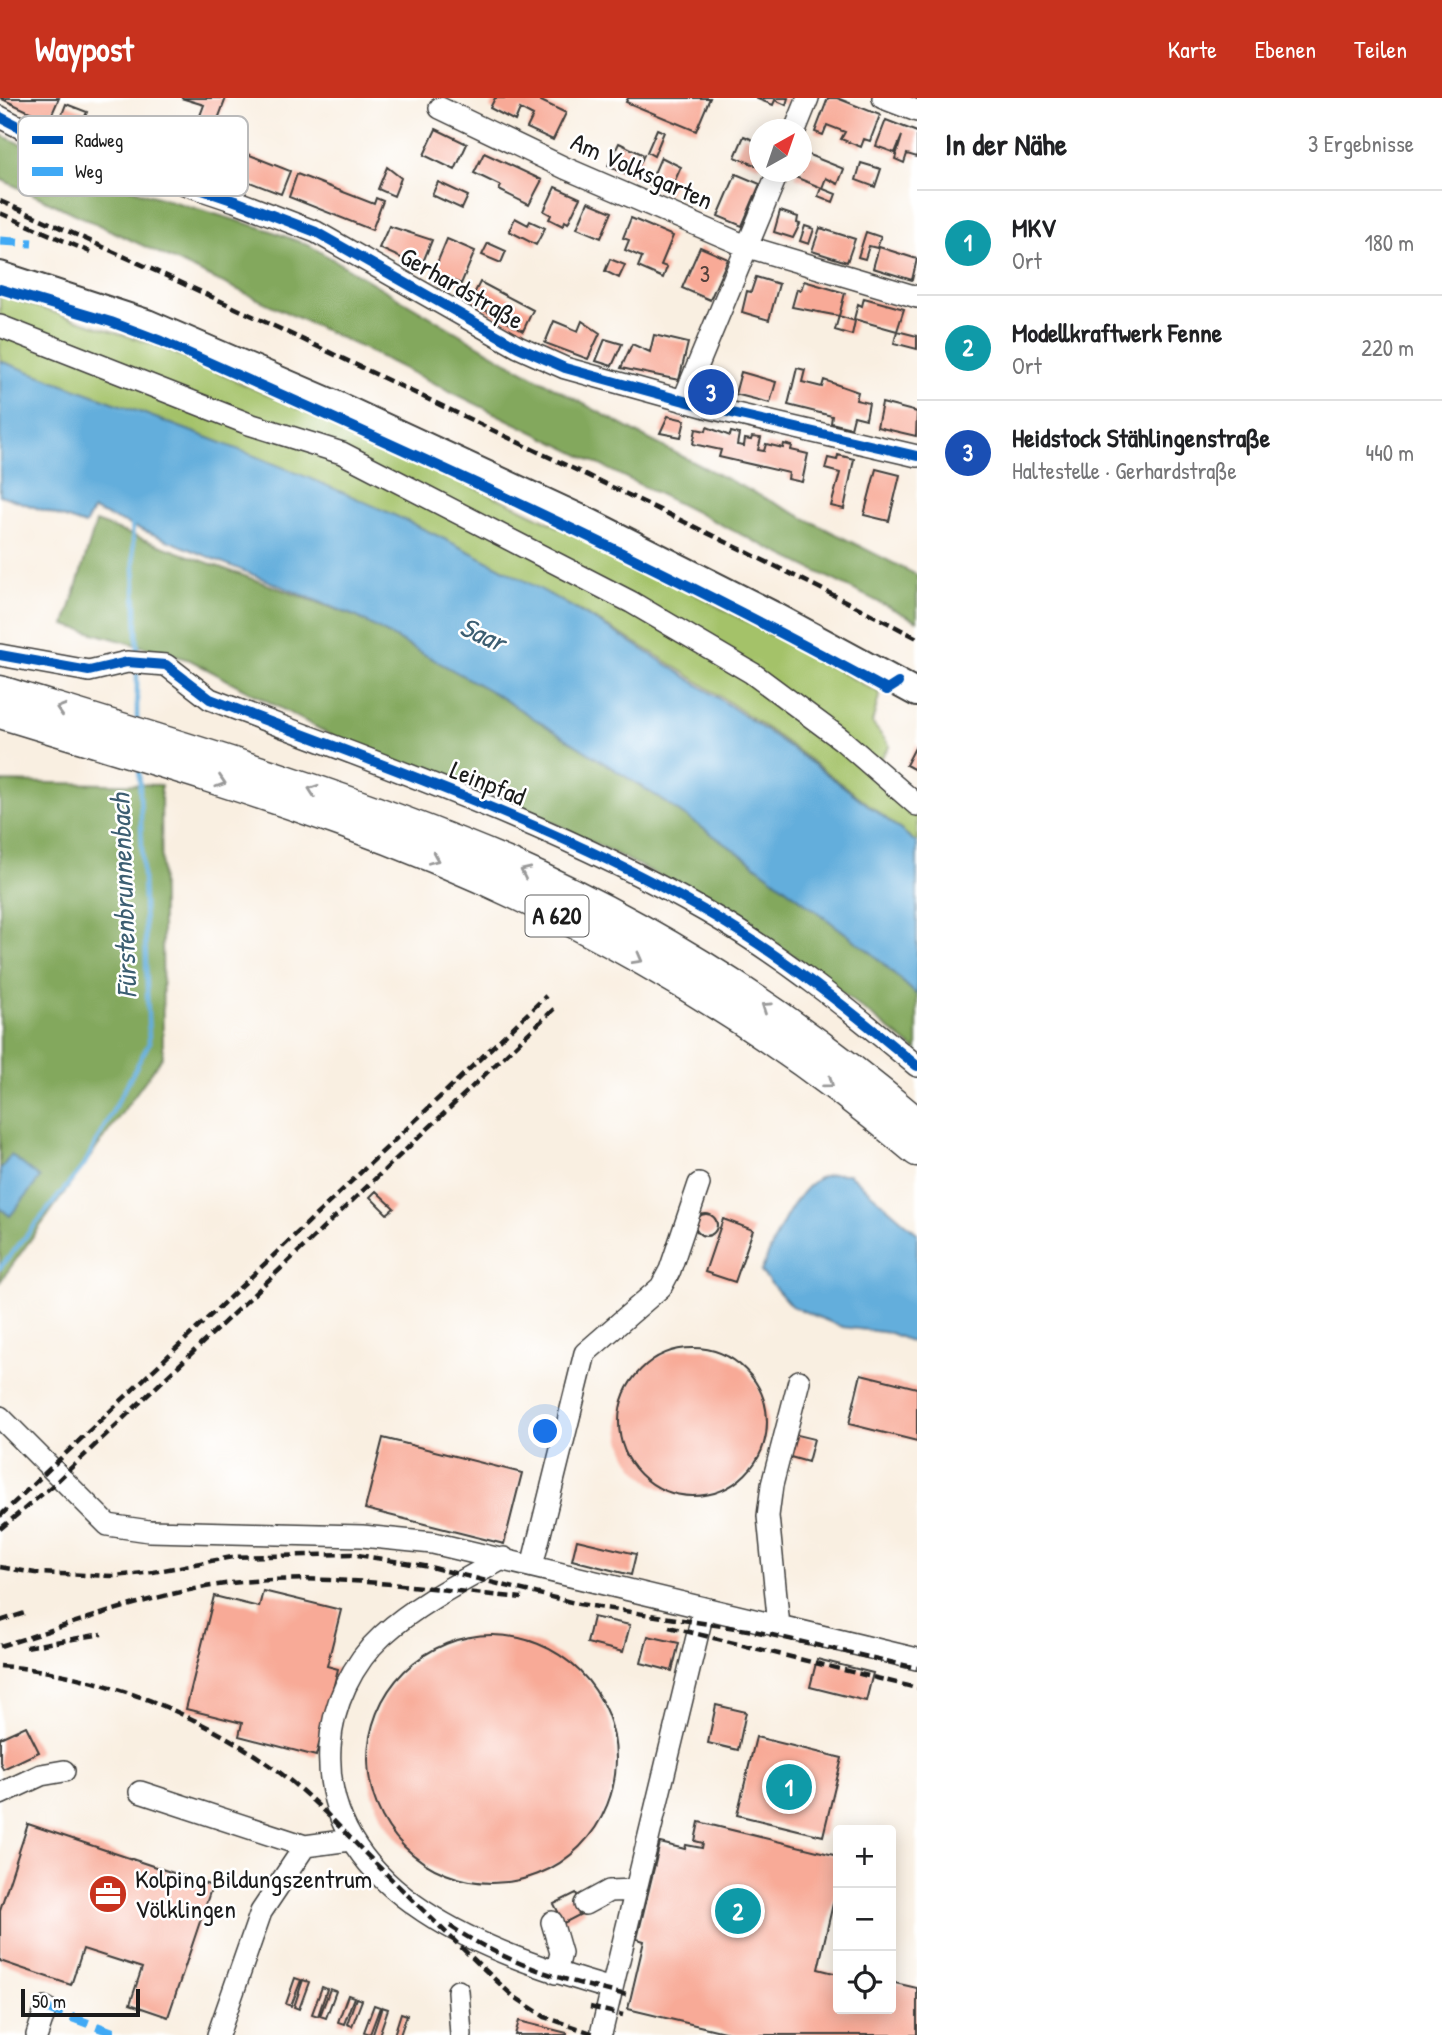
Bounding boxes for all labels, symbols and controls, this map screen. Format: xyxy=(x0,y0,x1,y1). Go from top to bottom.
text: Waypost xyxy=(35,27,134,71)
text: Karte xyxy=(1168,33,1217,65)
text: Ebenen xyxy=(1255,33,1316,65)
text: Teilen xyxy=(1354,33,1407,65)
legend xyxy=(18,116,248,196)
north arrow xyxy=(749,119,812,182)
street label: Am Volksgarten xyxy=(566,124,719,217)
text: In der Nähe xyxy=(945,124,1067,164)
text: Radweg xyxy=(75,127,123,153)
text: 3 Ergebnisse xyxy=(1308,128,1414,159)
text: Weg xyxy=(75,158,103,184)
text: MKV xyxy=(1012,210,1056,245)
text: 1 xyxy=(964,227,972,258)
text: 180 m xyxy=(1364,227,1414,258)
street label: Gerhardstraße xyxy=(394,238,530,337)
text: Ort xyxy=(1012,245,1042,276)
house number: 3 xyxy=(700,258,710,289)
text: Modellkraftwerk Fenne xyxy=(1012,315,1222,350)
text: 2 xyxy=(963,332,973,363)
text: 220 m xyxy=(1361,332,1414,363)
text: Ort xyxy=(1012,350,1042,381)
pin: 3 xyxy=(688,366,734,418)
text: Heidstock Stählingenstraße xyxy=(1012,420,1270,455)
text: 3 xyxy=(963,437,973,468)
text: 440 m xyxy=(1366,437,1414,468)
text: Haltestelle · Gerhardstraße xyxy=(1012,455,1237,486)
water label: Saar xyxy=(454,607,514,662)
one-way arrow xyxy=(55,703,67,718)
street label: Leinpfad xyxy=(445,752,531,813)
one-way arrow xyxy=(214,773,226,788)
one-way arrow xyxy=(307,784,319,798)
water label: Fürstenbrunnenbach xyxy=(100,791,146,999)
one-way arrow xyxy=(427,851,440,865)
one-way arrow xyxy=(520,866,532,880)
road number: A 620 xyxy=(526,896,588,936)
one-way arrow xyxy=(631,951,644,965)
one-way arrow xyxy=(761,1003,774,1015)
one-way arrow xyxy=(821,1075,834,1087)
your location xyxy=(528,1414,562,1448)
pin: 1 xyxy=(766,1761,812,1813)
map controls xyxy=(833,1825,896,2014)
button: + xyxy=(833,1825,896,1888)
place label: Kolping Bildungszentrum Völklingen xyxy=(135,1861,372,1926)
office icon: Kolping Bildungszentrum Völklingen xyxy=(87,1873,129,1915)
pin: 2 xyxy=(715,1885,761,1937)
button: − xyxy=(833,1888,896,1951)
button: locate xyxy=(833,1951,896,2014)
scale bar xyxy=(21,1986,140,2018)
text: 50 m xyxy=(32,1988,66,2014)

